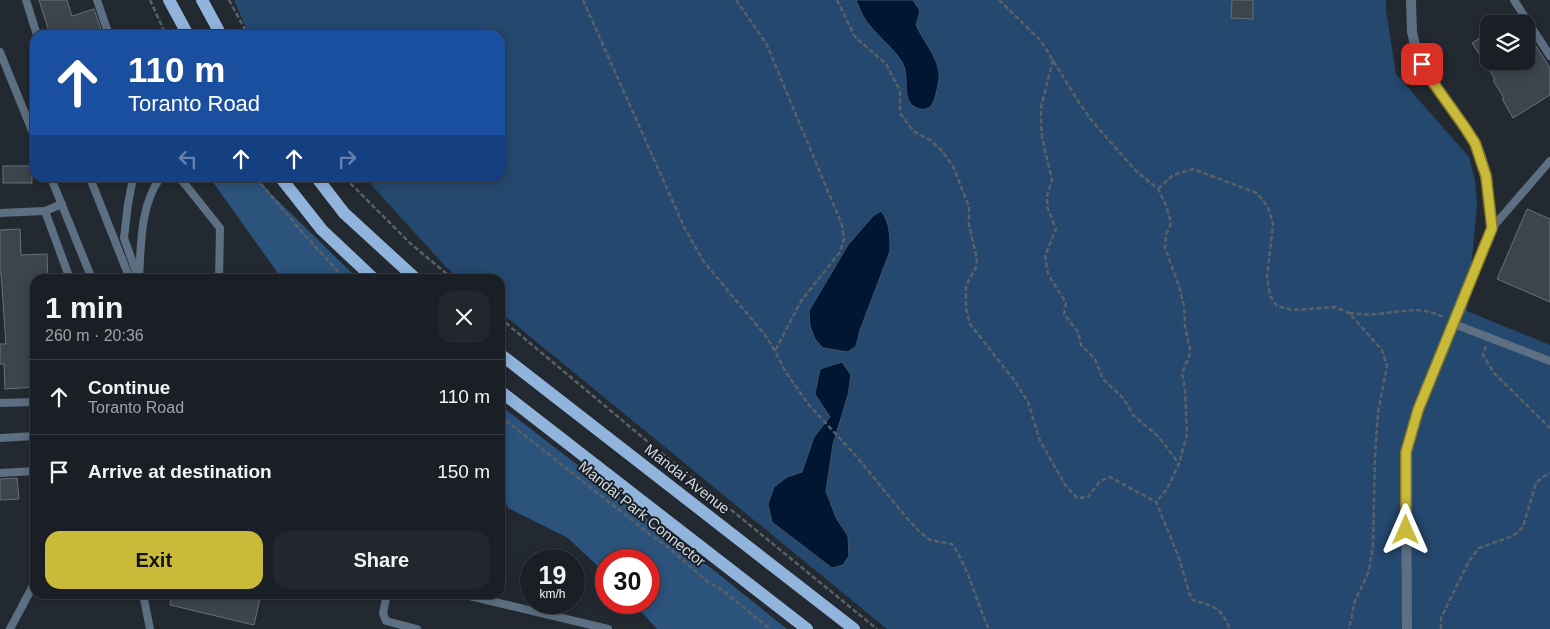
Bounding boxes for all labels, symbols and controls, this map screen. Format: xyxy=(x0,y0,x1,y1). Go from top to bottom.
map controls xyxy=(1480,15,1535,70)
button: layers xyxy=(1480,15,1535,70)
pin xyxy=(1401,43,1443,85)
icon: ahead xyxy=(45,50,110,115)
text: 110 m xyxy=(128,50,225,89)
icon: arrive xyxy=(1408,50,1436,78)
text: Toranto Road xyxy=(128,91,260,116)
icon: left xyxy=(174,145,202,173)
icon: ahead xyxy=(227,145,255,173)
icon: ahead xyxy=(280,145,308,173)
icon: right xyxy=(333,145,361,173)
text: 1 min xyxy=(45,291,123,324)
button: close xyxy=(438,291,490,343)
text: 260 m · 20:36 xyxy=(45,327,144,344)
text: Continue xyxy=(88,377,170,398)
icon: ahead xyxy=(45,383,73,411)
text: 110 m xyxy=(439,386,490,407)
text: Toranto Road xyxy=(88,399,184,416)
street label: Mandai Avenue xyxy=(641,440,733,517)
street label: Mandai Park Connector xyxy=(576,457,709,570)
icon: arrive xyxy=(45,458,73,486)
text: Arrive at destination xyxy=(88,461,272,482)
text: 150 m xyxy=(437,461,490,482)
position arrow xyxy=(1379,503,1431,555)
button: Exit xyxy=(45,531,263,589)
button: Share xyxy=(273,531,490,589)
speed limit sign: 30 xyxy=(595,549,660,614)
text: 19 xyxy=(539,561,566,589)
text: km/h xyxy=(539,587,566,601)

